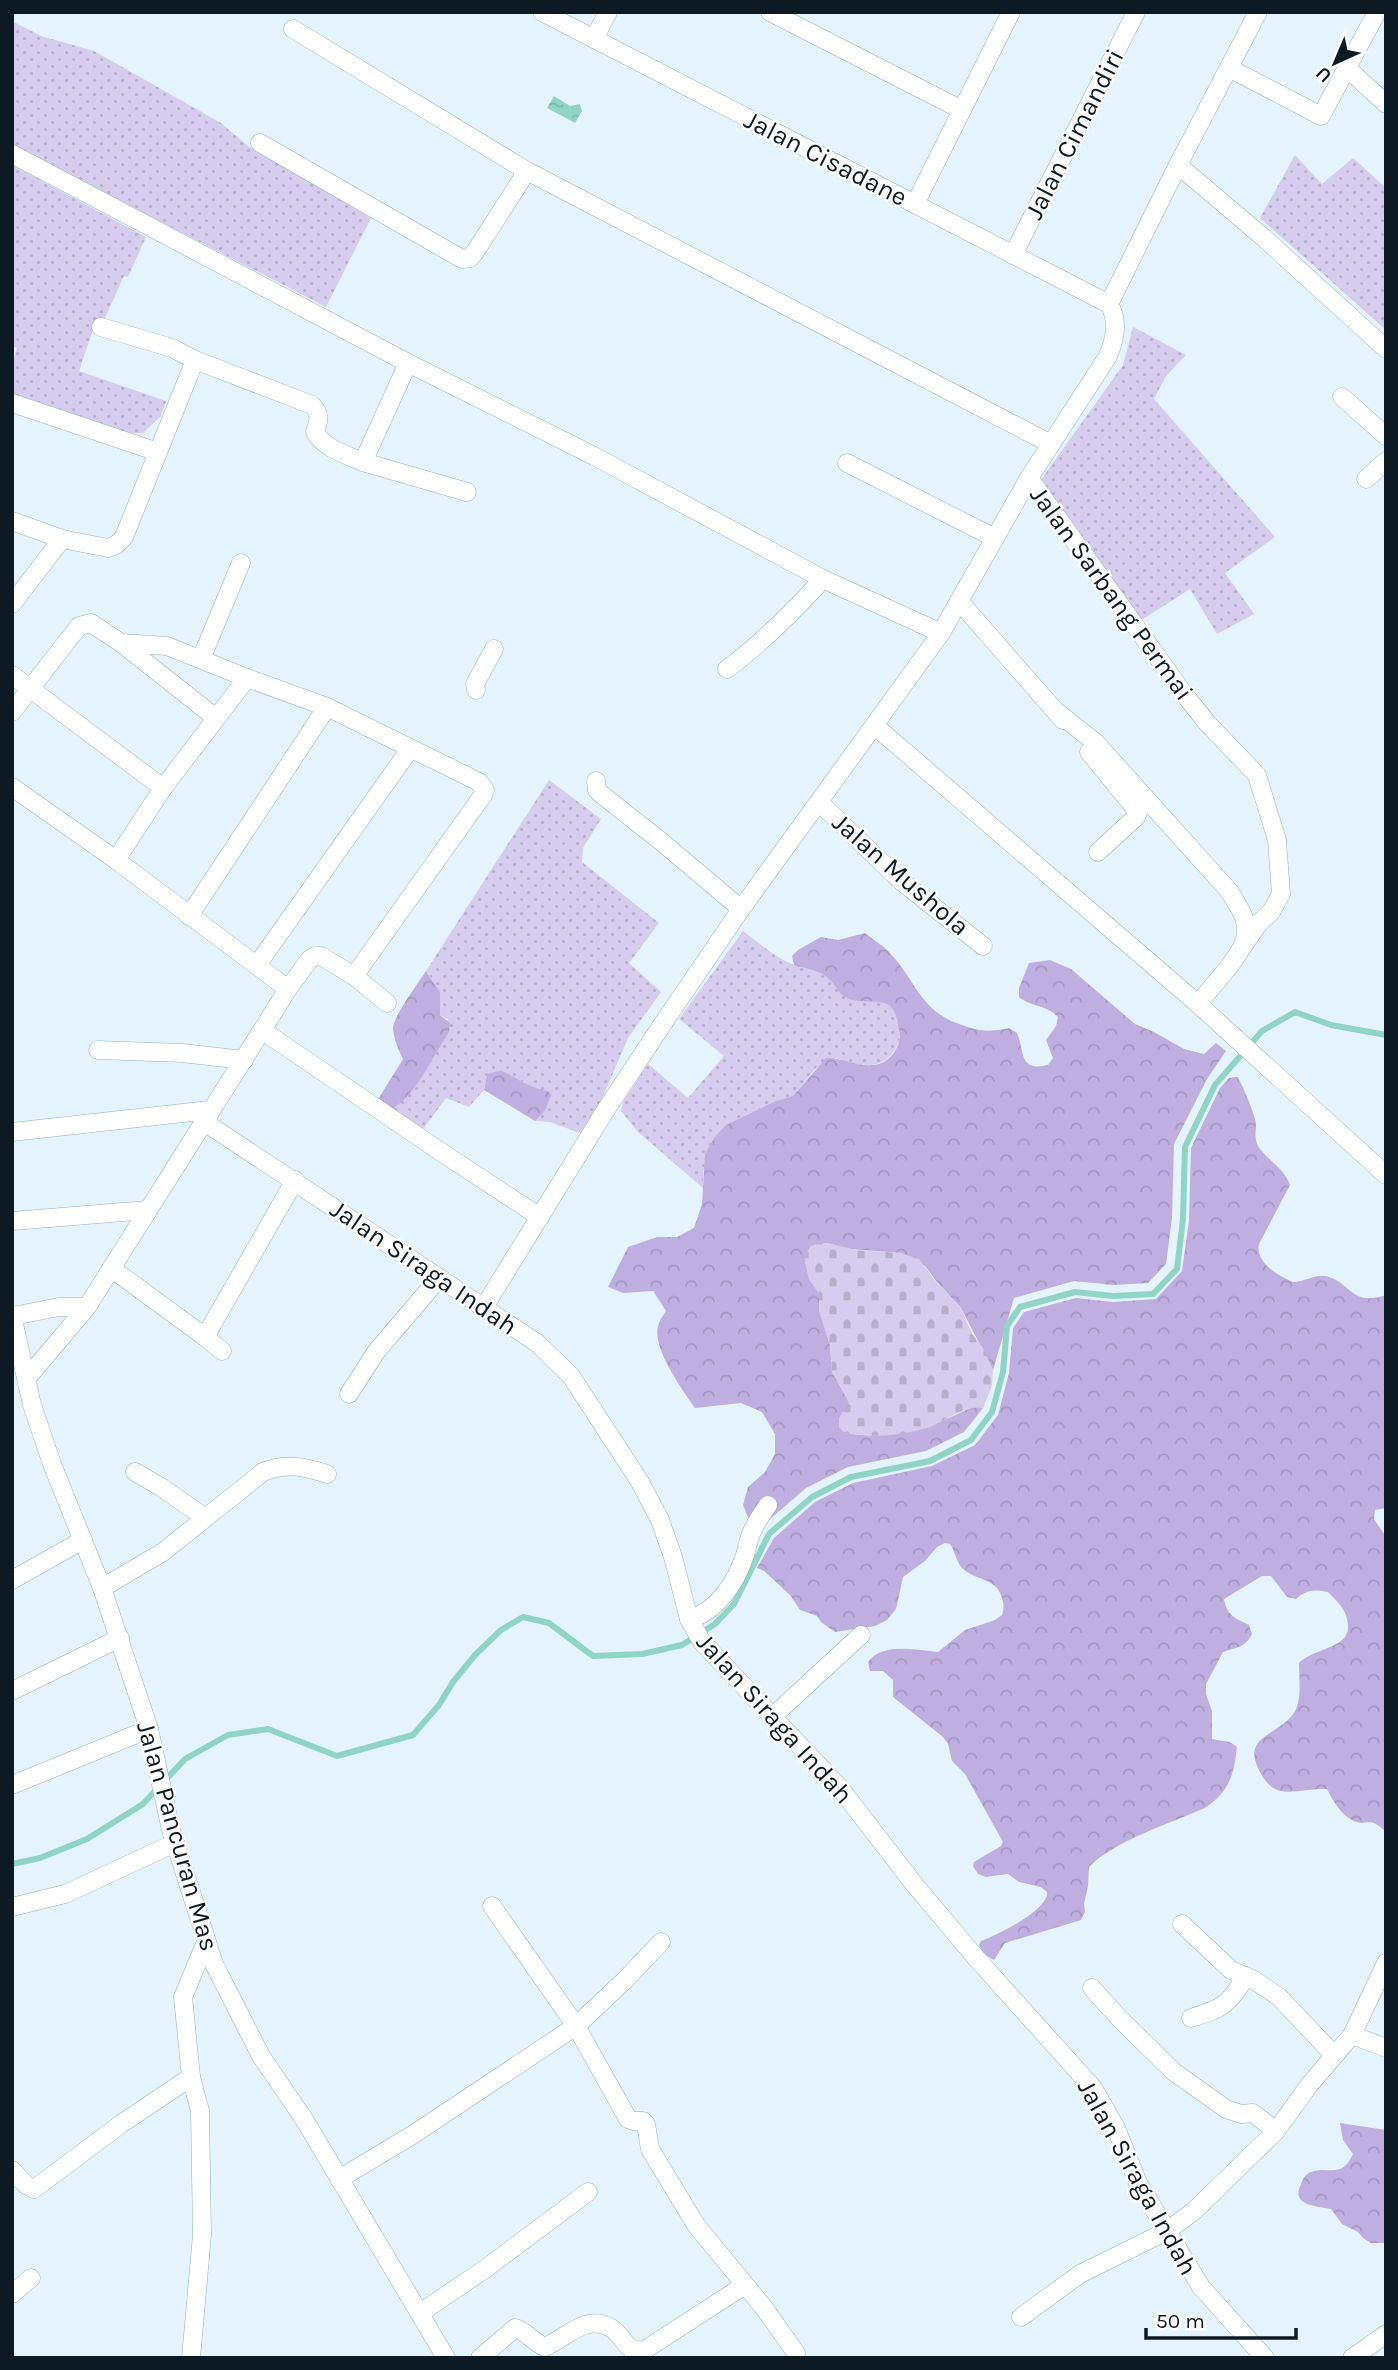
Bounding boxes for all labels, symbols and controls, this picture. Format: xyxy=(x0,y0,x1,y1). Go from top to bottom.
north arrow xyxy=(1300,28,1370,98)
street label: Jalan Cimandiri xyxy=(1018,44,1131,224)
text: U xyxy=(1312,62,1336,87)
street label: Jalan Cisadane xyxy=(739,104,912,213)
street label: Jalan Sarbang Permai xyxy=(1023,480,1200,707)
street label: Jalan Mushola xyxy=(826,807,975,942)
street label: Jalan Siraga Indah xyxy=(324,1193,523,1341)
street label: Jalan Siraga Indah xyxy=(690,1627,859,1810)
street label: Jalan Pancuran Mas xyxy=(130,1718,225,1955)
street label: Jalan Siraga Indah xyxy=(1071,2074,1204,2281)
scale bar xyxy=(1146,2296,1296,2340)
text: 50 m xyxy=(1156,2309,1205,2333)

